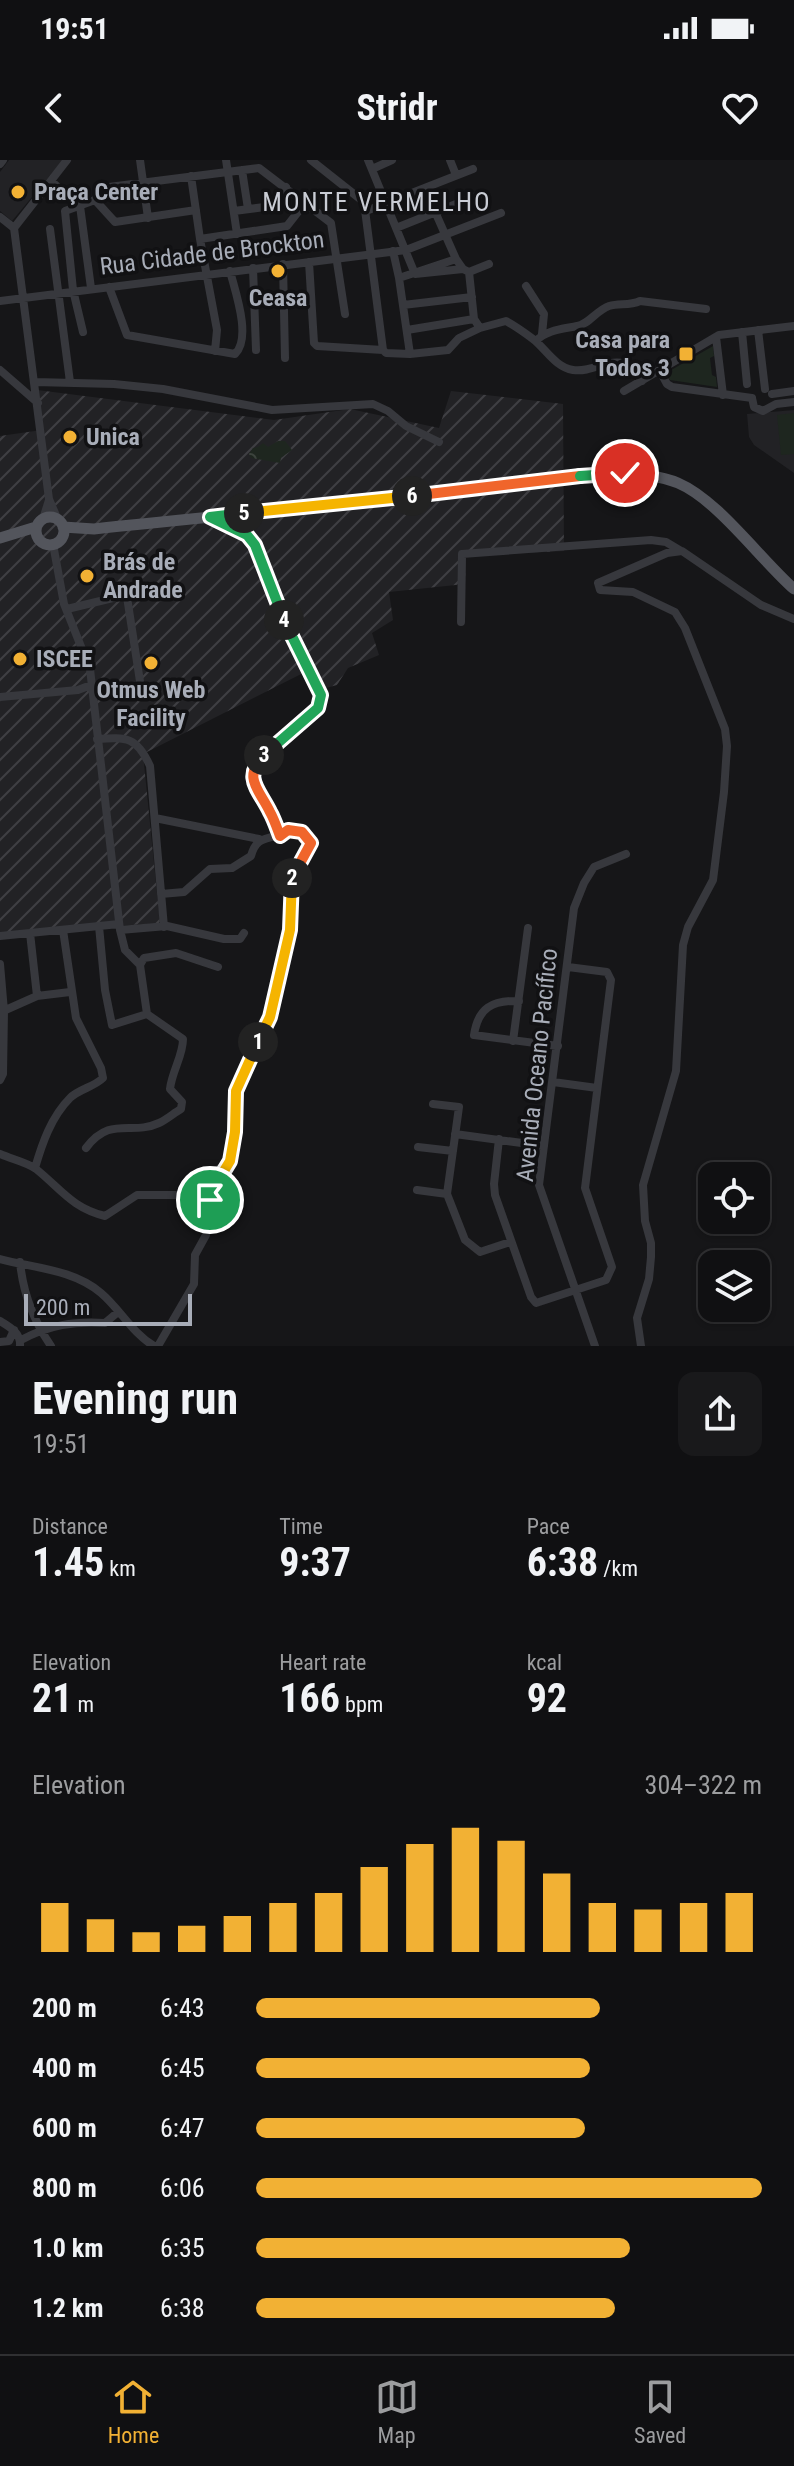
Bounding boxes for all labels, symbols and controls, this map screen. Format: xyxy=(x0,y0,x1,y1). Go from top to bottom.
text: 19:51 xyxy=(40,11,109,46)
icon: back xyxy=(32,86,76,130)
icon: heart xyxy=(718,86,762,130)
text: Stridr xyxy=(356,87,438,129)
place label: Praça Center xyxy=(34,178,158,206)
marker: Praça Center xyxy=(9,183,27,201)
district label: MONTE VERMELHO xyxy=(262,187,492,217)
street label: Rua Cidade de Brockton xyxy=(98,225,326,281)
marker: Ceasa xyxy=(269,262,287,280)
place label: Ceasa xyxy=(249,284,307,312)
place label: Casa para Todos 3 xyxy=(575,326,670,382)
marker: Casa para Todos 3 xyxy=(677,345,695,363)
place label: Unica xyxy=(86,423,140,451)
marker: Unica xyxy=(61,428,79,446)
pin xyxy=(591,439,659,507)
icon: check xyxy=(603,451,647,495)
pin: 6 xyxy=(392,476,432,516)
text: 6 xyxy=(406,483,418,508)
pin: 5 xyxy=(224,493,264,533)
text: 5 xyxy=(238,500,250,525)
place label: Brás de Andrade xyxy=(103,548,183,604)
marker: Brás de Andrade xyxy=(78,567,96,585)
pin: 4 xyxy=(264,600,304,640)
text: 4 xyxy=(278,607,290,632)
place label: ISCEE xyxy=(36,645,93,673)
marker: ISCEE xyxy=(11,650,29,668)
marker: Otmus Web Facility xyxy=(142,654,160,672)
place label: Otmus Web Facility xyxy=(97,676,206,732)
pin: 3 xyxy=(244,735,284,775)
text: 3 xyxy=(258,742,270,767)
pin: 2 xyxy=(272,858,312,898)
text: 2 xyxy=(286,865,298,890)
street label: Avenida Oceano Pacífico xyxy=(511,947,563,1183)
pin: 1 xyxy=(238,1022,278,1062)
text: 1 xyxy=(252,1029,264,1054)
map controls xyxy=(698,1162,770,1322)
button: locate xyxy=(698,1162,770,1234)
pin xyxy=(176,1166,244,1234)
icon: arrive xyxy=(188,1178,232,1222)
button: layers xyxy=(698,1250,770,1322)
scale bar xyxy=(24,1290,192,1326)
text: 200 m xyxy=(36,1295,90,1320)
button: share xyxy=(678,1372,762,1456)
text: Evening run xyxy=(32,1373,238,1425)
text: 19:51 xyxy=(32,1429,89,1459)
text: Distance xyxy=(32,1514,108,1539)
text: Time xyxy=(279,1514,323,1539)
text: Pace xyxy=(527,1514,570,1539)
text: 1.45 xyxy=(32,1539,104,1586)
text: 9:37 xyxy=(279,1539,351,1586)
text: 6:38 xyxy=(527,1539,598,1586)
text: km xyxy=(104,1556,136,1581)
text: /km xyxy=(598,1556,638,1581)
text: Elevation xyxy=(32,1650,111,1675)
text: Heart rate xyxy=(279,1650,366,1675)
text: kcal xyxy=(527,1650,562,1675)
text: 21 xyxy=(32,1675,72,1722)
text: 166 xyxy=(279,1675,340,1722)
text: 92 xyxy=(527,1675,567,1722)
text: m xyxy=(72,1692,94,1717)
text: bpm xyxy=(340,1692,383,1717)
text: Elevation xyxy=(32,1770,126,1800)
text: 304–322 m xyxy=(645,1770,762,1800)
text: 200 m xyxy=(32,1993,97,2023)
text: 6:43 xyxy=(160,1993,205,2023)
text: 400 m xyxy=(32,2053,97,2083)
text: 6:45 xyxy=(160,2053,205,2083)
text: 600 m xyxy=(32,2113,97,2143)
text: 6:47 xyxy=(160,2113,205,2143)
text: 800 m xyxy=(32,2173,97,2203)
text: 6:06 xyxy=(160,2173,205,2203)
text: 1.0 km xyxy=(32,2233,104,2263)
text: 6:35 xyxy=(160,2233,205,2263)
text: 1.2 km xyxy=(32,2293,104,2323)
text: 6:38 xyxy=(160,2293,205,2323)
tab: Home xyxy=(108,2375,159,2448)
tab: Map xyxy=(375,2375,419,2448)
tab: Saved xyxy=(634,2375,686,2448)

